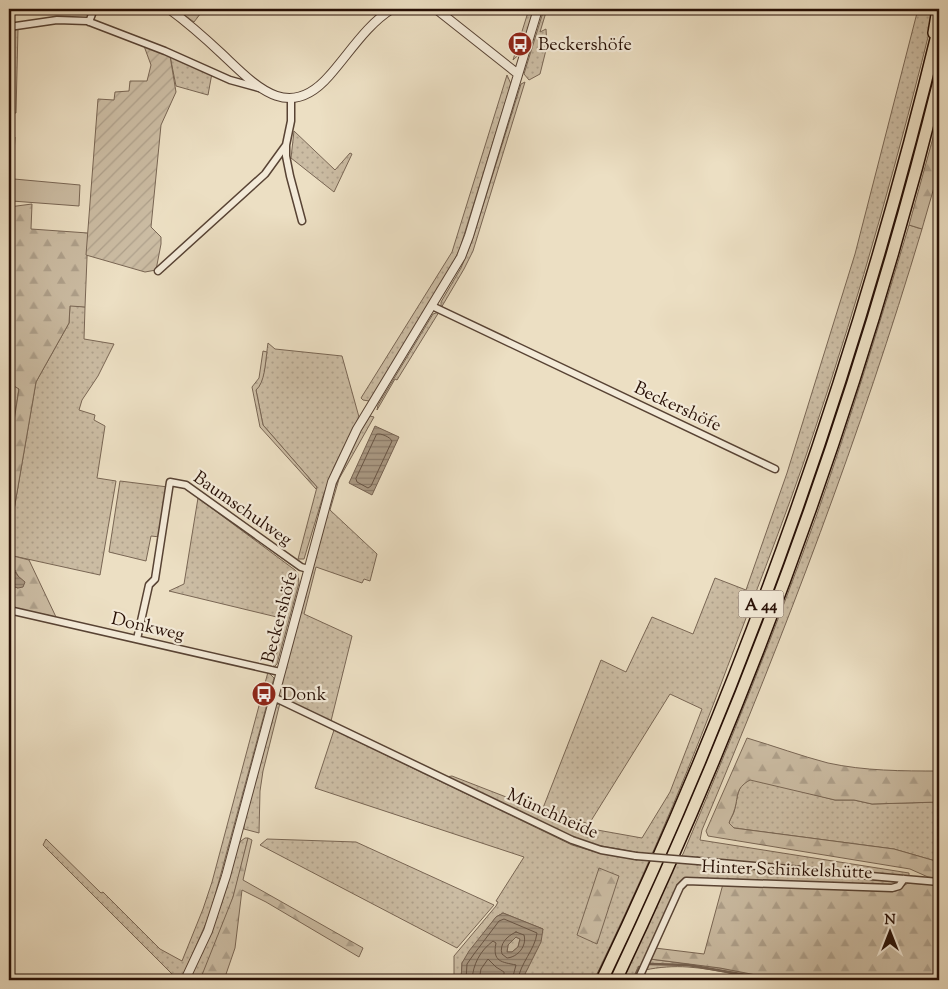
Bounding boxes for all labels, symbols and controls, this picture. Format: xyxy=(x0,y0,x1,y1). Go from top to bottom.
bus stop icon: Beckershöfe xyxy=(507,31,533,57)
place label: Beckershöfe xyxy=(538,33,632,59)
street label: Beckershöfe xyxy=(629,376,725,439)
street label: Baumschulweg xyxy=(187,466,297,554)
street label: Beckershöfe xyxy=(256,569,306,666)
road number: A 44 xyxy=(738,590,784,618)
street label: Donkweg xyxy=(108,607,187,649)
bus stop icon: Donk xyxy=(251,681,277,707)
place label: Donk xyxy=(282,683,327,709)
street label: Münchheide xyxy=(502,783,602,847)
street label: Hinter Schinkelshütte xyxy=(701,855,873,887)
north arrow xyxy=(866,906,916,956)
text: N xyxy=(884,911,896,931)

